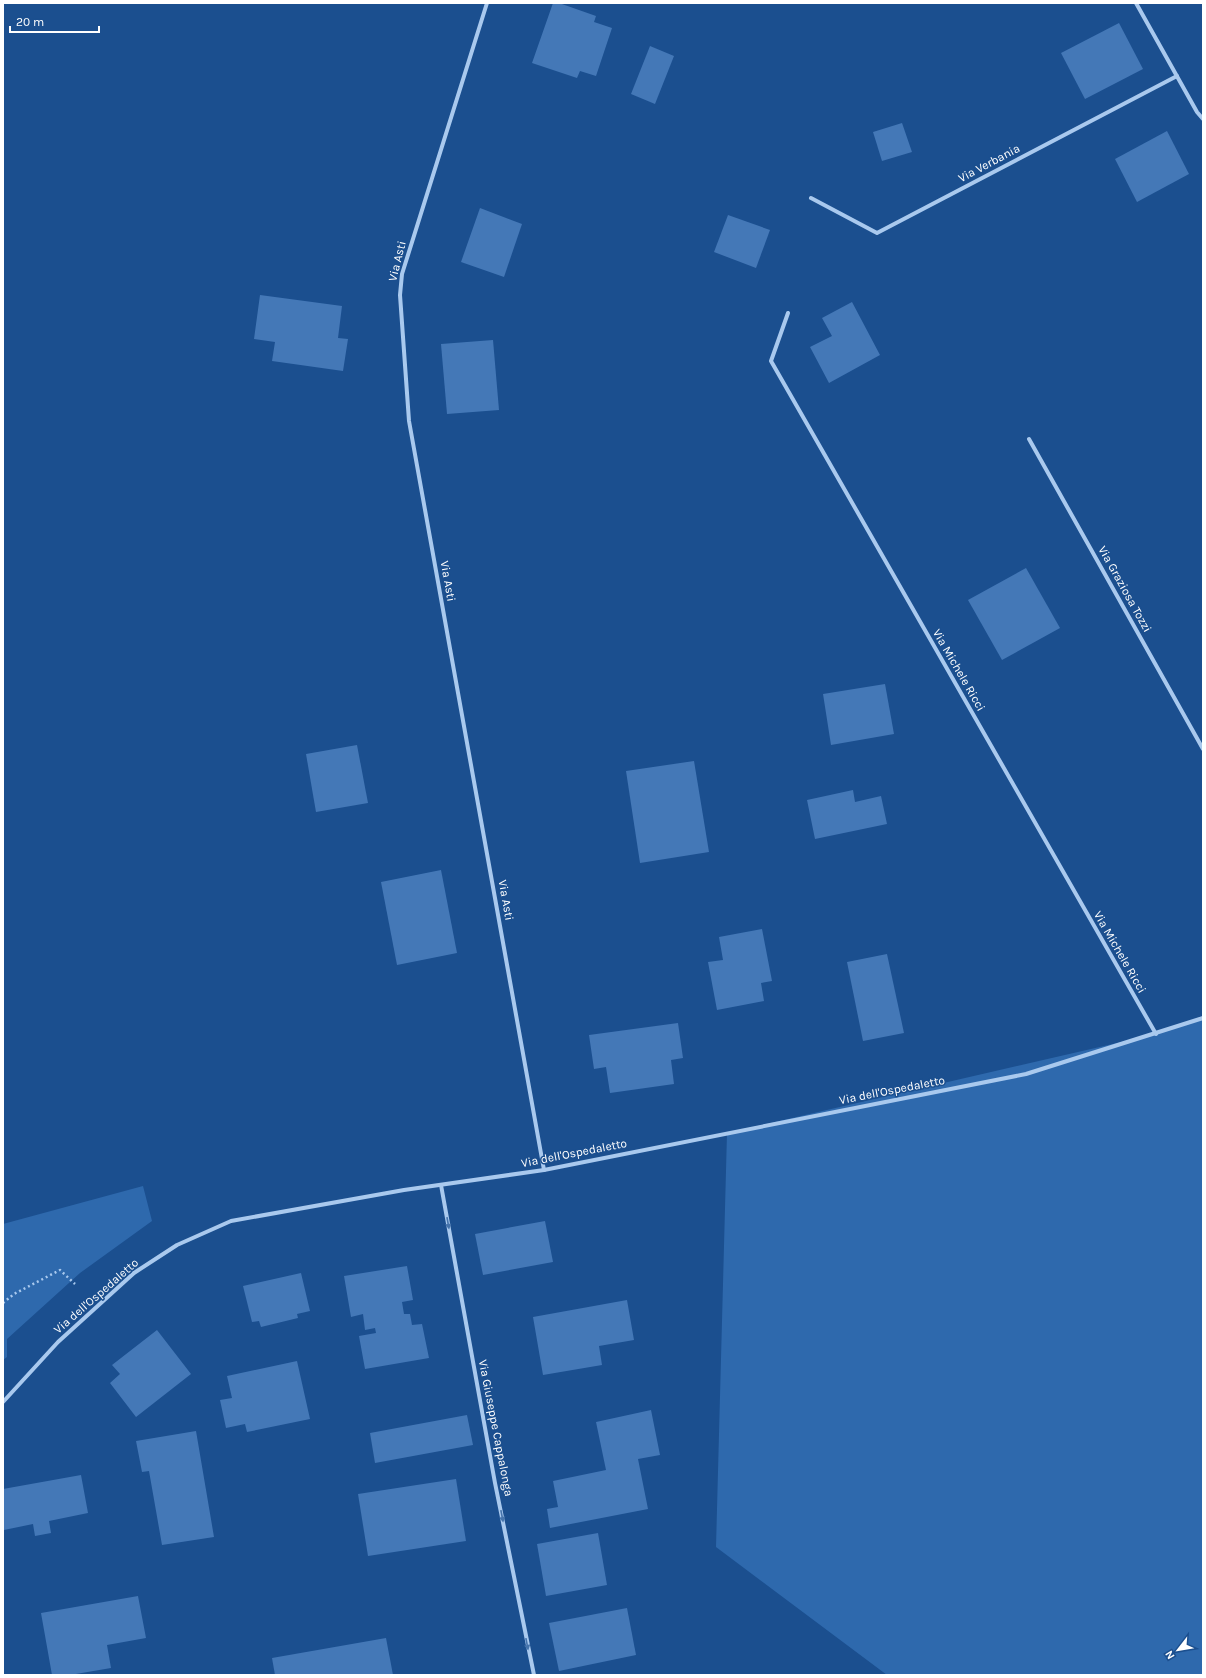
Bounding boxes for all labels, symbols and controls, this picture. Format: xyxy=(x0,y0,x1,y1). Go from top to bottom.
scale bar xyxy=(10,8,99,34)
text: 20 m xyxy=(16,15,44,29)
street label: Via Verbania xyxy=(956,141,1022,185)
street label: Via Asti xyxy=(385,239,409,283)
street label: Via Graziosa Tozzi xyxy=(1095,543,1155,635)
street label: Via Asti xyxy=(438,560,458,602)
street label: Via Michele Ricci xyxy=(930,626,988,714)
street label: Via Asti xyxy=(496,879,516,921)
street label: Via Michele Ricci xyxy=(1091,908,1149,996)
street label: Via dell'Ospedaletto xyxy=(838,1073,946,1107)
street label: Via dell'Ospedaletto xyxy=(520,1136,628,1170)
one-way arrow xyxy=(445,1217,451,1229)
street label: Via dell'Ospedaletto xyxy=(51,1255,141,1337)
street label: Via Giuseppe Cappalonga xyxy=(476,1358,516,1498)
one-way arrow xyxy=(499,1510,505,1522)
north arrow xyxy=(1158,1630,1198,1670)
one-way arrow xyxy=(525,1637,531,1650)
text: N xyxy=(1162,1648,1177,1662)

